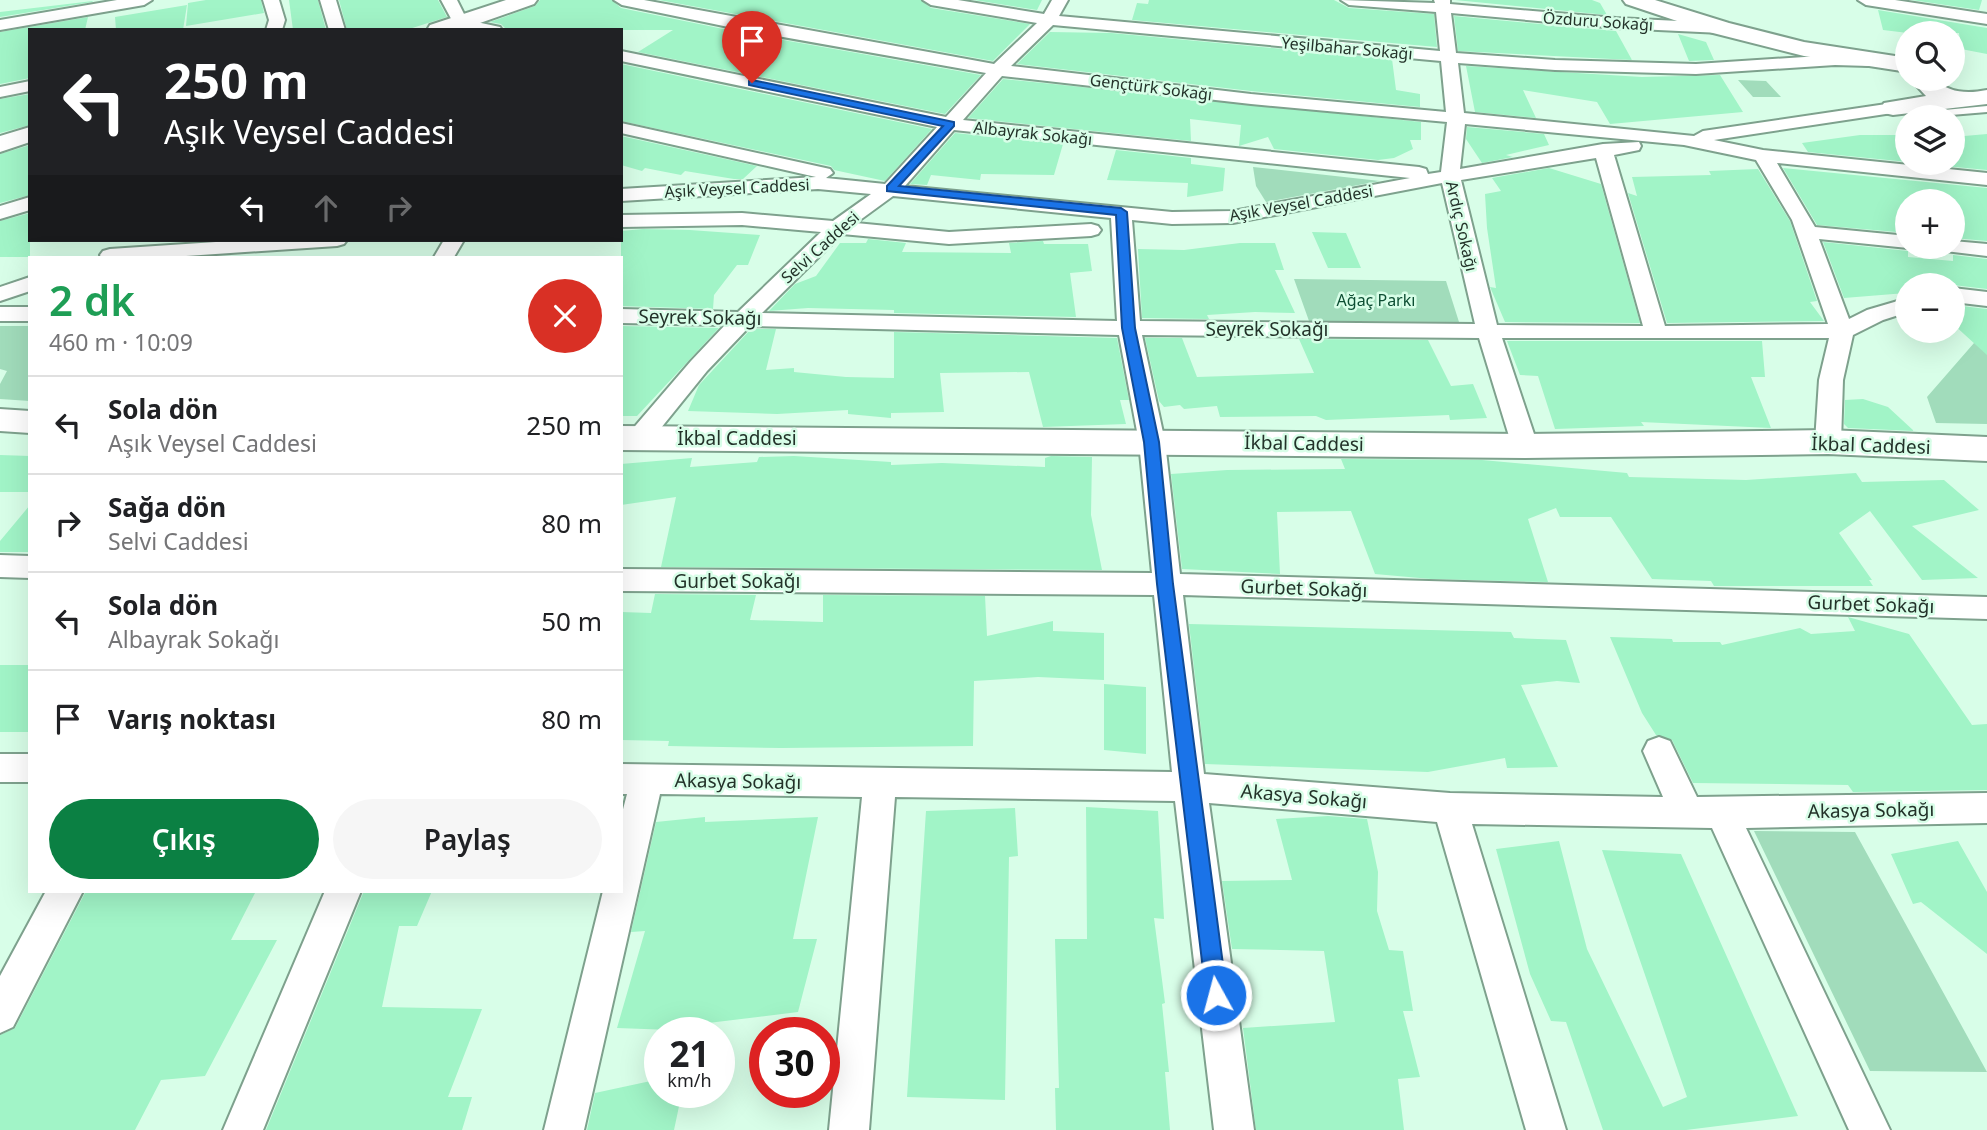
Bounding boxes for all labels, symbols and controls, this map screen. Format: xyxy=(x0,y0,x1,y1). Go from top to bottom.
street label: Özduru Sokağı xyxy=(1542,6,1654,36)
pin xyxy=(722,11,782,83)
map controls xyxy=(1895,21,1965,343)
button: search xyxy=(1895,21,1965,91)
icon: arrive xyxy=(733,22,771,60)
street label: Yeşilbahar Sokağı xyxy=(1280,31,1414,65)
text: 250 m xyxy=(164,47,309,113)
icon: left xyxy=(49,56,140,147)
street label: Gençtürk Sokağı xyxy=(1089,69,1213,105)
button: layers xyxy=(1895,105,1965,175)
text: Aşık Veysel Caddesi xyxy=(164,110,455,153)
street label: Albayrak Sokağı xyxy=(973,116,1093,150)
street label: Aşık Veysel Caddesi xyxy=(664,173,810,203)
street label: Ardıç Sokağı xyxy=(1441,179,1483,273)
street label: Aşık Veysel Caddesi xyxy=(1227,180,1375,226)
icon: left xyxy=(234,189,272,227)
icon: ahead xyxy=(307,189,345,227)
icon: right xyxy=(380,189,418,227)
button: + xyxy=(1895,189,1965,259)
street label: Selvi Caddesi xyxy=(776,206,864,288)
text: 2 dk xyxy=(49,271,135,328)
button: − xyxy=(1895,273,1965,343)
button: close xyxy=(528,279,602,353)
park label: Ağaç Parkı xyxy=(1337,289,1415,311)
street label: Seyrek Sokağı xyxy=(638,303,762,331)
street label: Seyrek Sokağı xyxy=(1205,316,1329,342)
text: 460 m · 10:09 xyxy=(49,326,193,358)
text: Sola dön xyxy=(108,391,218,427)
icon: left xyxy=(49,406,87,444)
text: 250 m xyxy=(526,407,602,443)
street label: İkbal Caddesi xyxy=(677,425,797,451)
text: Aşık Veysel Caddesi xyxy=(108,427,317,459)
street label: İkbal Caddesi xyxy=(1244,429,1364,457)
street label: İkbal Caddesi xyxy=(1811,430,1931,460)
text: Sağa dön xyxy=(108,489,226,525)
icon: right xyxy=(49,504,87,542)
text: 80 m xyxy=(541,505,602,541)
text: Selvi Caddesi xyxy=(108,525,249,557)
street label: Gurbet Sokağı xyxy=(674,568,800,594)
street label: Gurbet Sokağı xyxy=(1240,573,1368,603)
text: Sola dön xyxy=(108,587,218,623)
street label: Gurbet Sokağı xyxy=(1807,589,1935,619)
icon: left xyxy=(49,602,87,640)
text: 50 m xyxy=(541,603,602,639)
text: Albayrak Sokağı xyxy=(108,623,279,655)
icon: arrive xyxy=(49,700,87,738)
text: Varış noktası xyxy=(108,701,276,737)
text: 80 m xyxy=(541,701,602,737)
street label: Akasya Sokağı xyxy=(674,767,802,795)
street label: Akasya Sokağı xyxy=(1240,778,1368,814)
street label: Akasya Sokağı xyxy=(1807,796,1935,824)
button: Çıkış xyxy=(49,799,319,879)
button: Paylaş xyxy=(333,799,602,879)
position arrow xyxy=(1179,958,1253,1032)
speed limit sign: 30 xyxy=(749,1017,840,1108)
text: 21 xyxy=(669,1030,710,1077)
text: km/h xyxy=(667,1068,712,1092)

